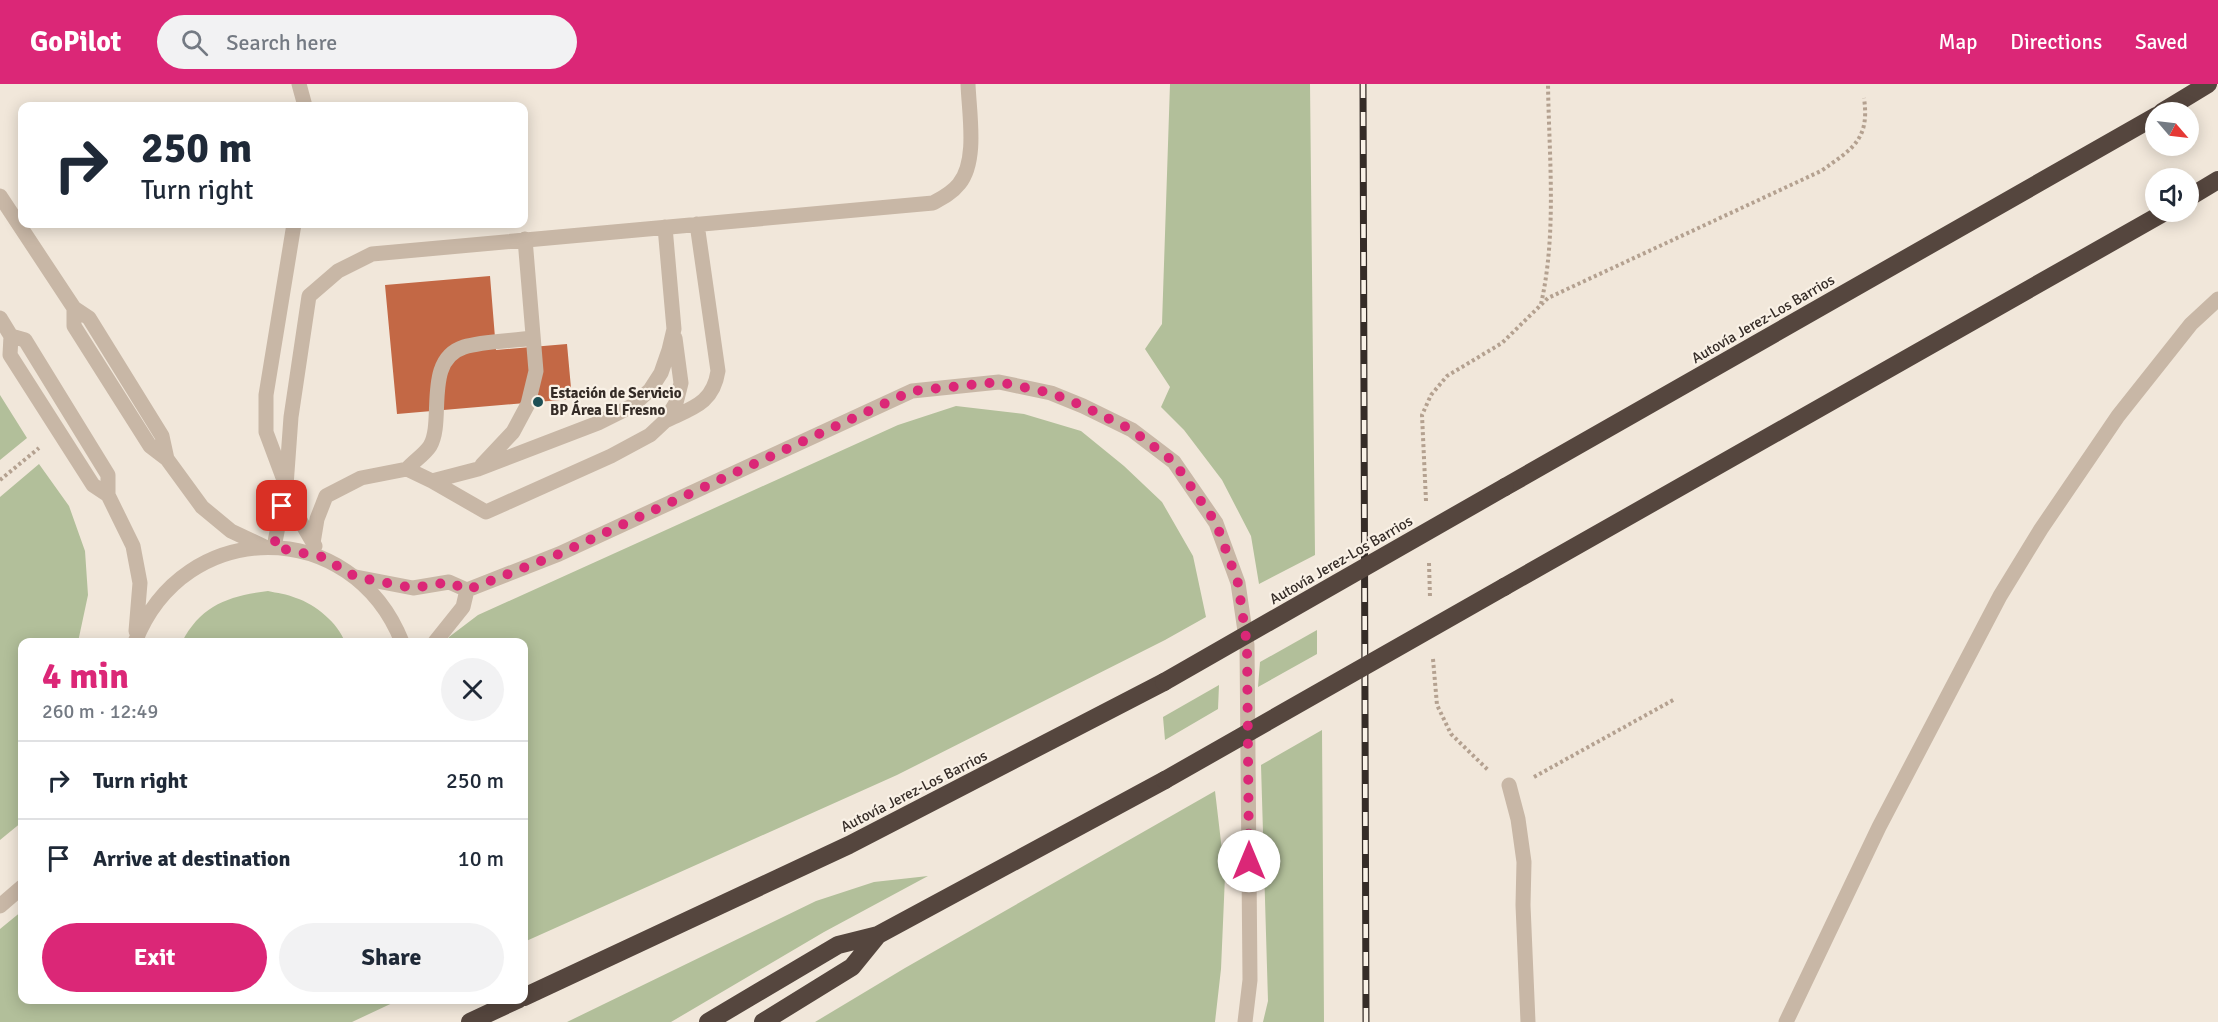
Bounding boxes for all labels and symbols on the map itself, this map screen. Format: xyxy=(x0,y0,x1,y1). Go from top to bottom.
north arrow xyxy=(2145,102,2199,156)
street label: Autovía Jerez-Los Barrios xyxy=(1688,270,1838,367)
place label: Estación de Servicio BP Área El Fresno xyxy=(550,384,682,419)
marker: Estación de Servicio BP Área El Fresno xyxy=(531,395,545,409)
pin xyxy=(256,480,307,531)
street label: Autovía Jerez-Los Barrios xyxy=(1266,511,1416,608)
street label: Autovía Jerez-Los Barrios xyxy=(838,746,991,836)
position arrow xyxy=(1217,829,1281,893)

